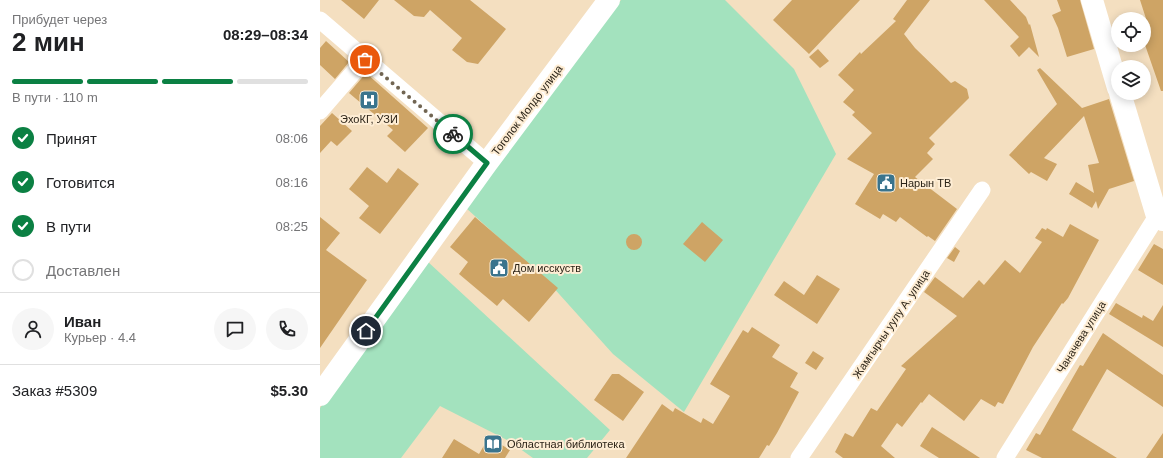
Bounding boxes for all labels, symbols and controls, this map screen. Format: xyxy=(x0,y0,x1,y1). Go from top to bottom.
text: Прибудет через xyxy=(12,12,107,27)
map controls xyxy=(1111,12,1151,100)
button: locate xyxy=(1111,12,1151,52)
text: 08:29–08:34 xyxy=(223,26,308,43)
text: 2 мин xyxy=(12,27,85,57)
pin xyxy=(348,43,382,77)
icon: bag xyxy=(354,49,376,71)
button: layers xyxy=(1111,60,1151,100)
street label: Тоголок Молдо улица xyxy=(489,62,565,157)
hospital icon: ЭхоКГ, УЗИ xyxy=(358,89,380,111)
text: В пути · 110 m xyxy=(12,90,98,105)
place label: ЭхоКГ, УЗИ xyxy=(340,113,398,125)
courier xyxy=(433,114,473,154)
icon: bike xyxy=(442,123,464,145)
icon: check xyxy=(12,127,34,149)
text: Принят xyxy=(46,130,97,147)
text: 08:06 xyxy=(275,131,308,146)
icon: check xyxy=(12,171,34,193)
public building icon: Нарын ТВ xyxy=(875,172,897,194)
text: Готовится xyxy=(46,174,115,191)
text: 08:16 xyxy=(275,175,308,190)
place label: Нарын ТВ xyxy=(900,177,951,189)
icon: check xyxy=(12,215,34,237)
text: В пути xyxy=(46,218,91,235)
text: 08:25 xyxy=(275,219,308,234)
public building icon: Дом исскуств xyxy=(488,257,510,279)
text: Доставлен xyxy=(46,262,120,279)
place label: Дом исскуств xyxy=(513,262,581,274)
street label: Жамгырчы уулу А. улица xyxy=(850,267,932,380)
street label: Чаначева улица xyxy=(1054,298,1108,375)
button: person xyxy=(12,308,54,350)
button: chat xyxy=(214,308,256,350)
button: phone xyxy=(266,308,308,350)
text: Иван xyxy=(64,313,101,330)
pin xyxy=(349,314,383,348)
icon: home xyxy=(355,320,377,342)
text: Курьер · 4.4 xyxy=(64,330,136,345)
text: Заказ #5309 xyxy=(12,382,97,399)
text: $5.30 xyxy=(270,382,308,399)
library icon: Областная библиотека xyxy=(482,433,504,455)
place label: Областная библиотека xyxy=(507,438,625,450)

